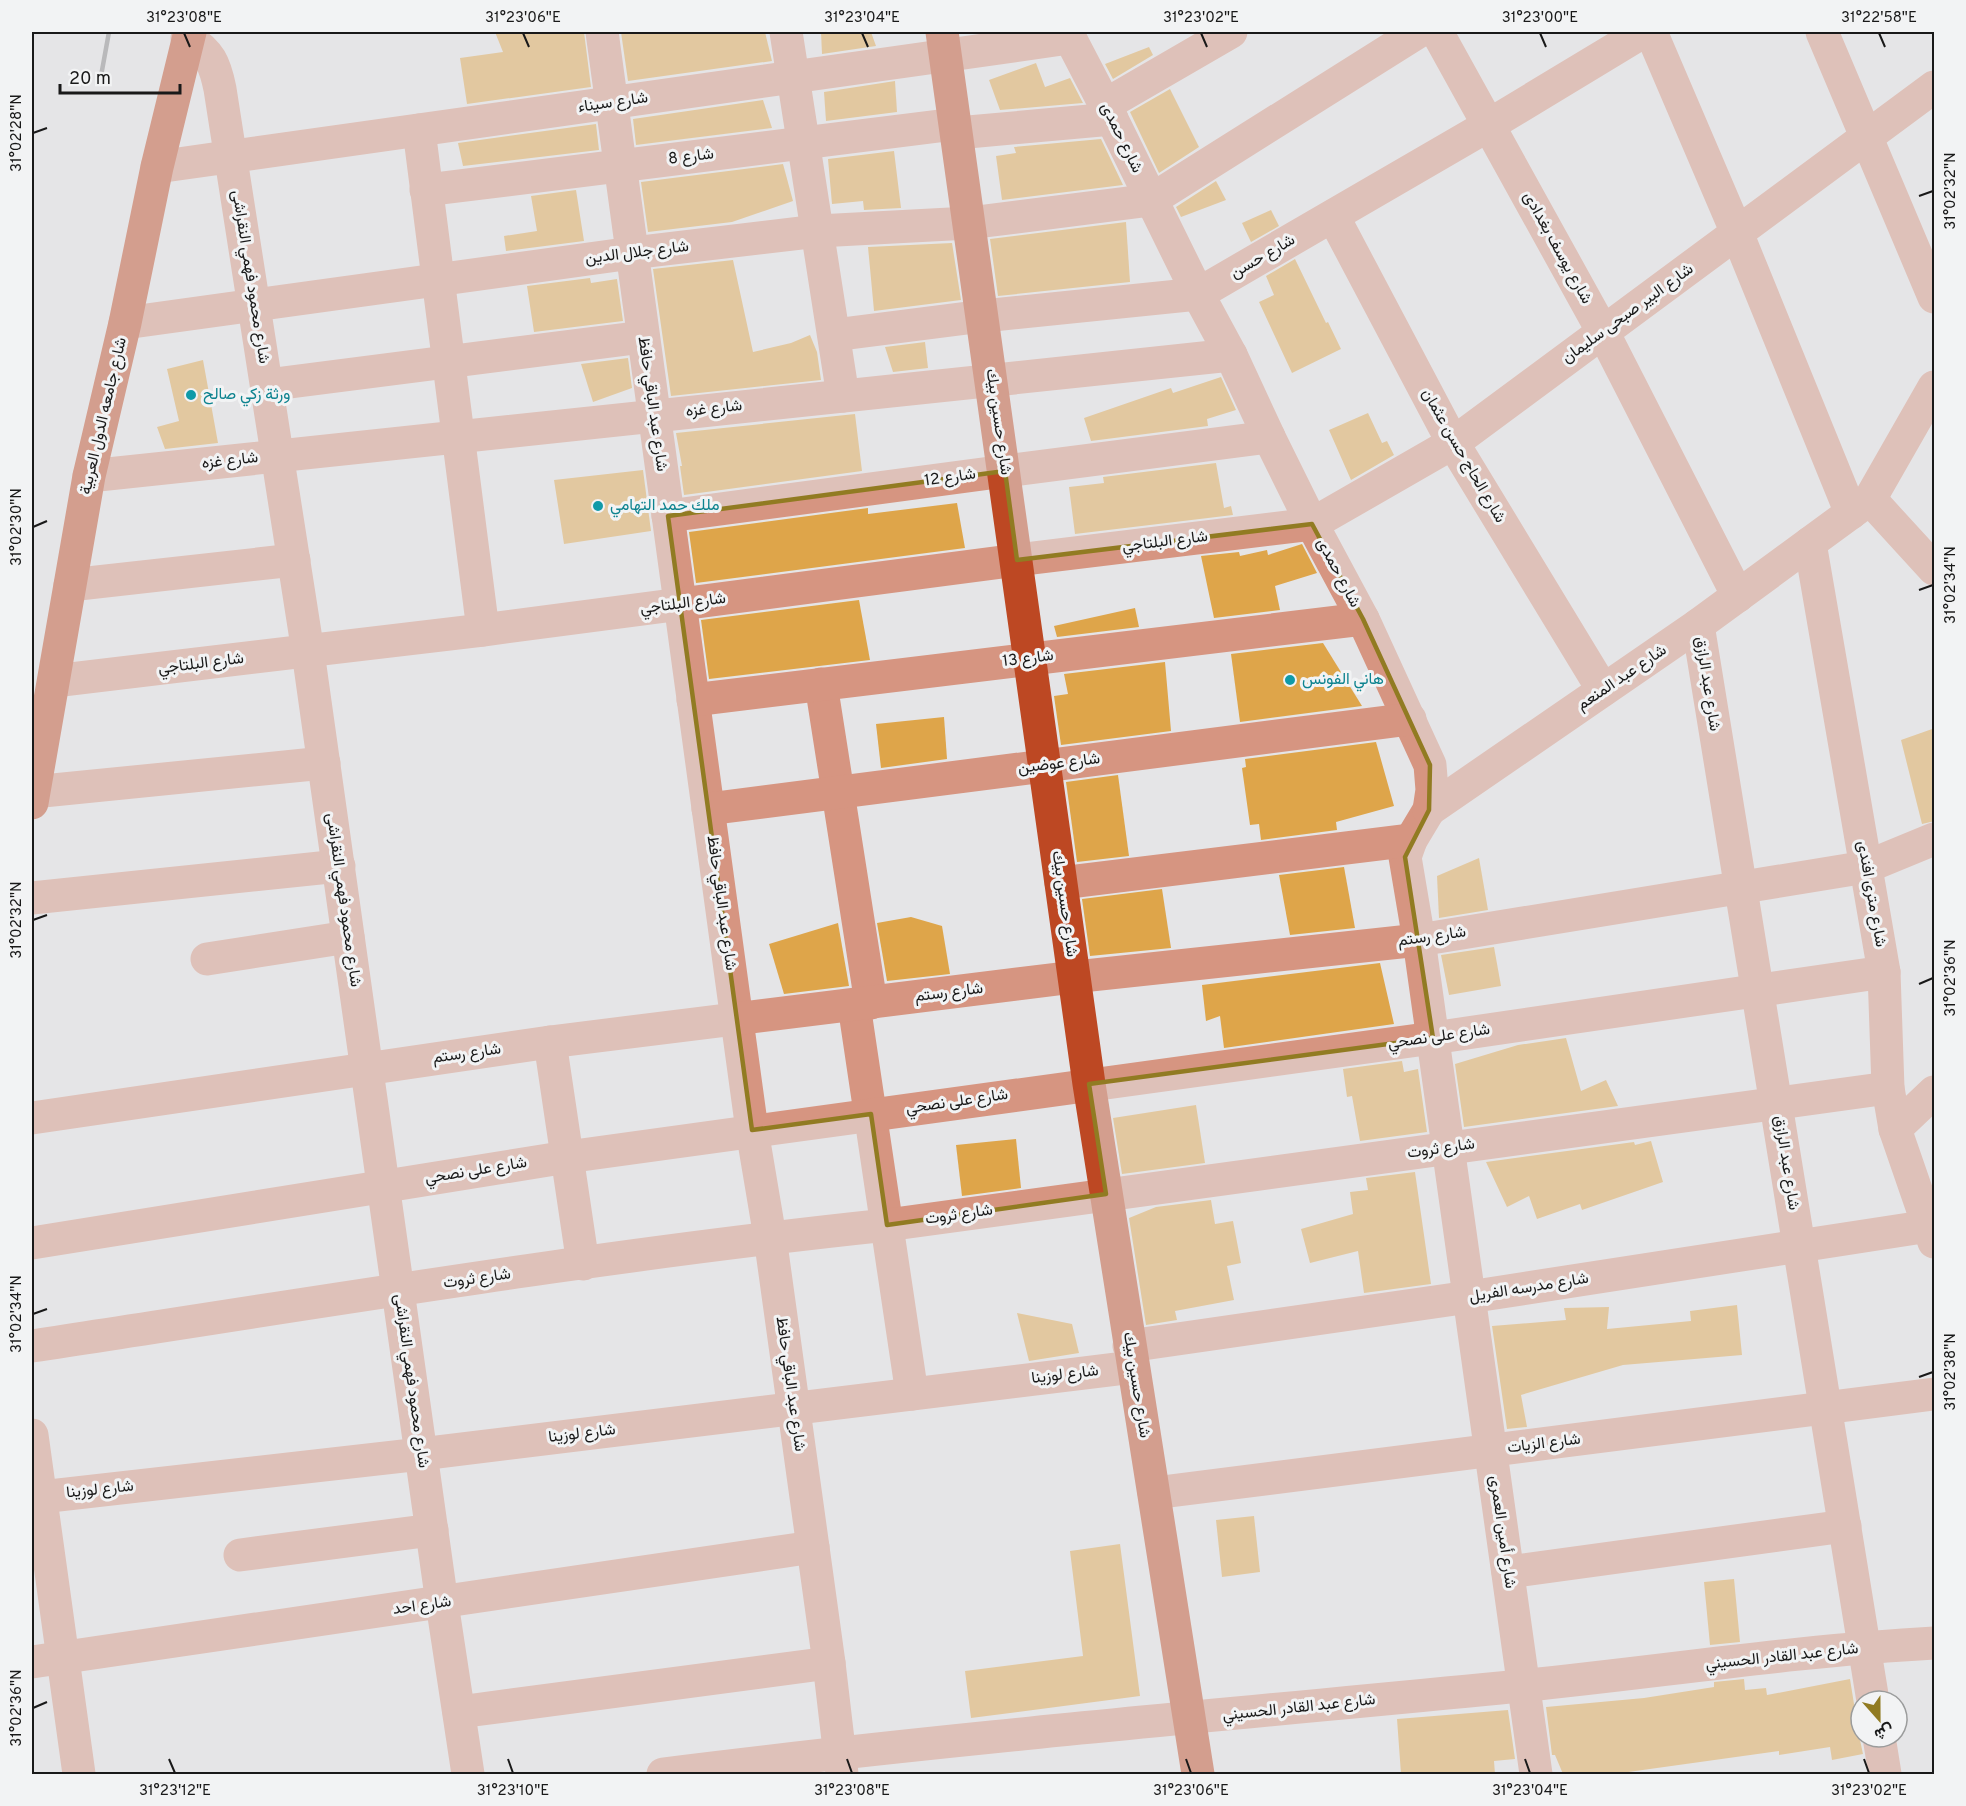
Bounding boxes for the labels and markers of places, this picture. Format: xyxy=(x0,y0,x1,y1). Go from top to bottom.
place label: ورثة زكي صالح xyxy=(203,385,290,407)
marker: ورثة زكي صالح xyxy=(184,388,198,402)
place label: ملك حمد التهامي xyxy=(610,496,720,518)
marker: ملك حمد التهامي xyxy=(591,499,605,513)
place label: هاني الفونس xyxy=(1302,670,1384,692)
marker: هاني الفونس xyxy=(1283,673,1297,687)

